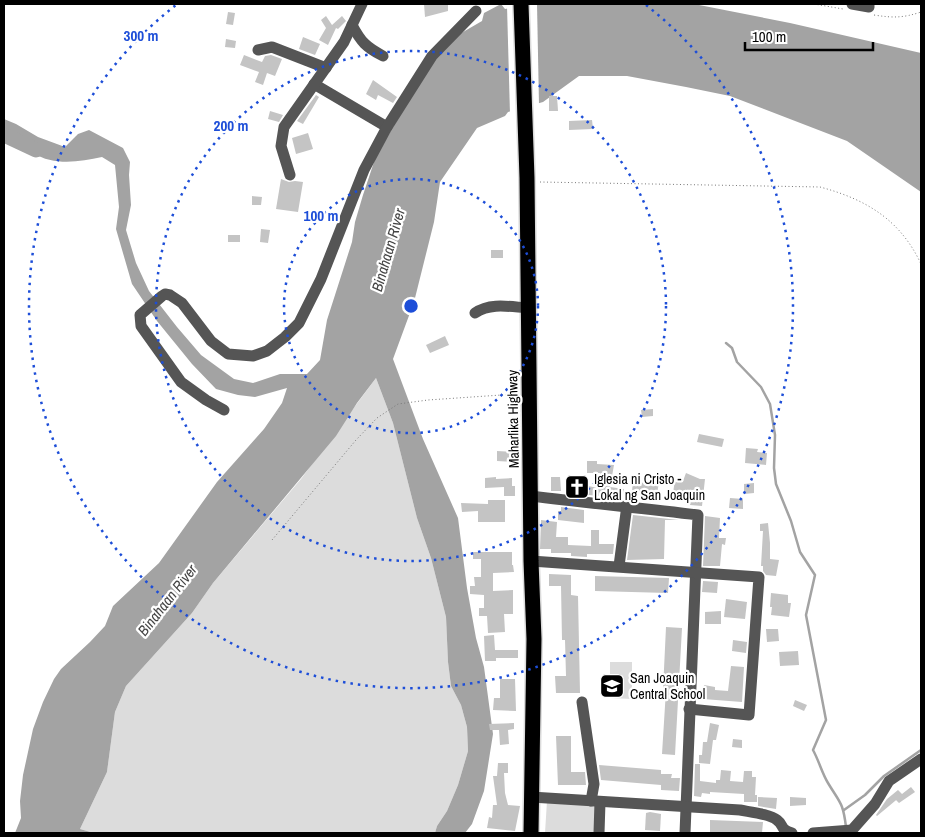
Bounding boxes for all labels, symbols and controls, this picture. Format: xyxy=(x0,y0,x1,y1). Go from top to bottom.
scale bar xyxy=(745,20,872,52)
text: 300 m xyxy=(124,25,158,46)
text: 100 m xyxy=(752,26,786,47)
text: 200 m xyxy=(214,115,248,136)
text: 100 m xyxy=(304,205,338,226)
water label: Binahaan River xyxy=(366,205,410,294)
centre of rings xyxy=(402,297,420,315)
street label: Maharlika Highway xyxy=(503,369,523,468)
place label: Iglesia ni Cristo - Lokal ng San Joaquin xyxy=(594,470,705,504)
church icon: Iglesia ni Cristo - Lokal ng San Joaquin xyxy=(564,474,590,500)
water label: Binahaan River xyxy=(132,559,202,640)
place label: San Joaquin Central School xyxy=(630,669,705,703)
school or university icon: San Joaquin Central School xyxy=(599,673,625,699)

